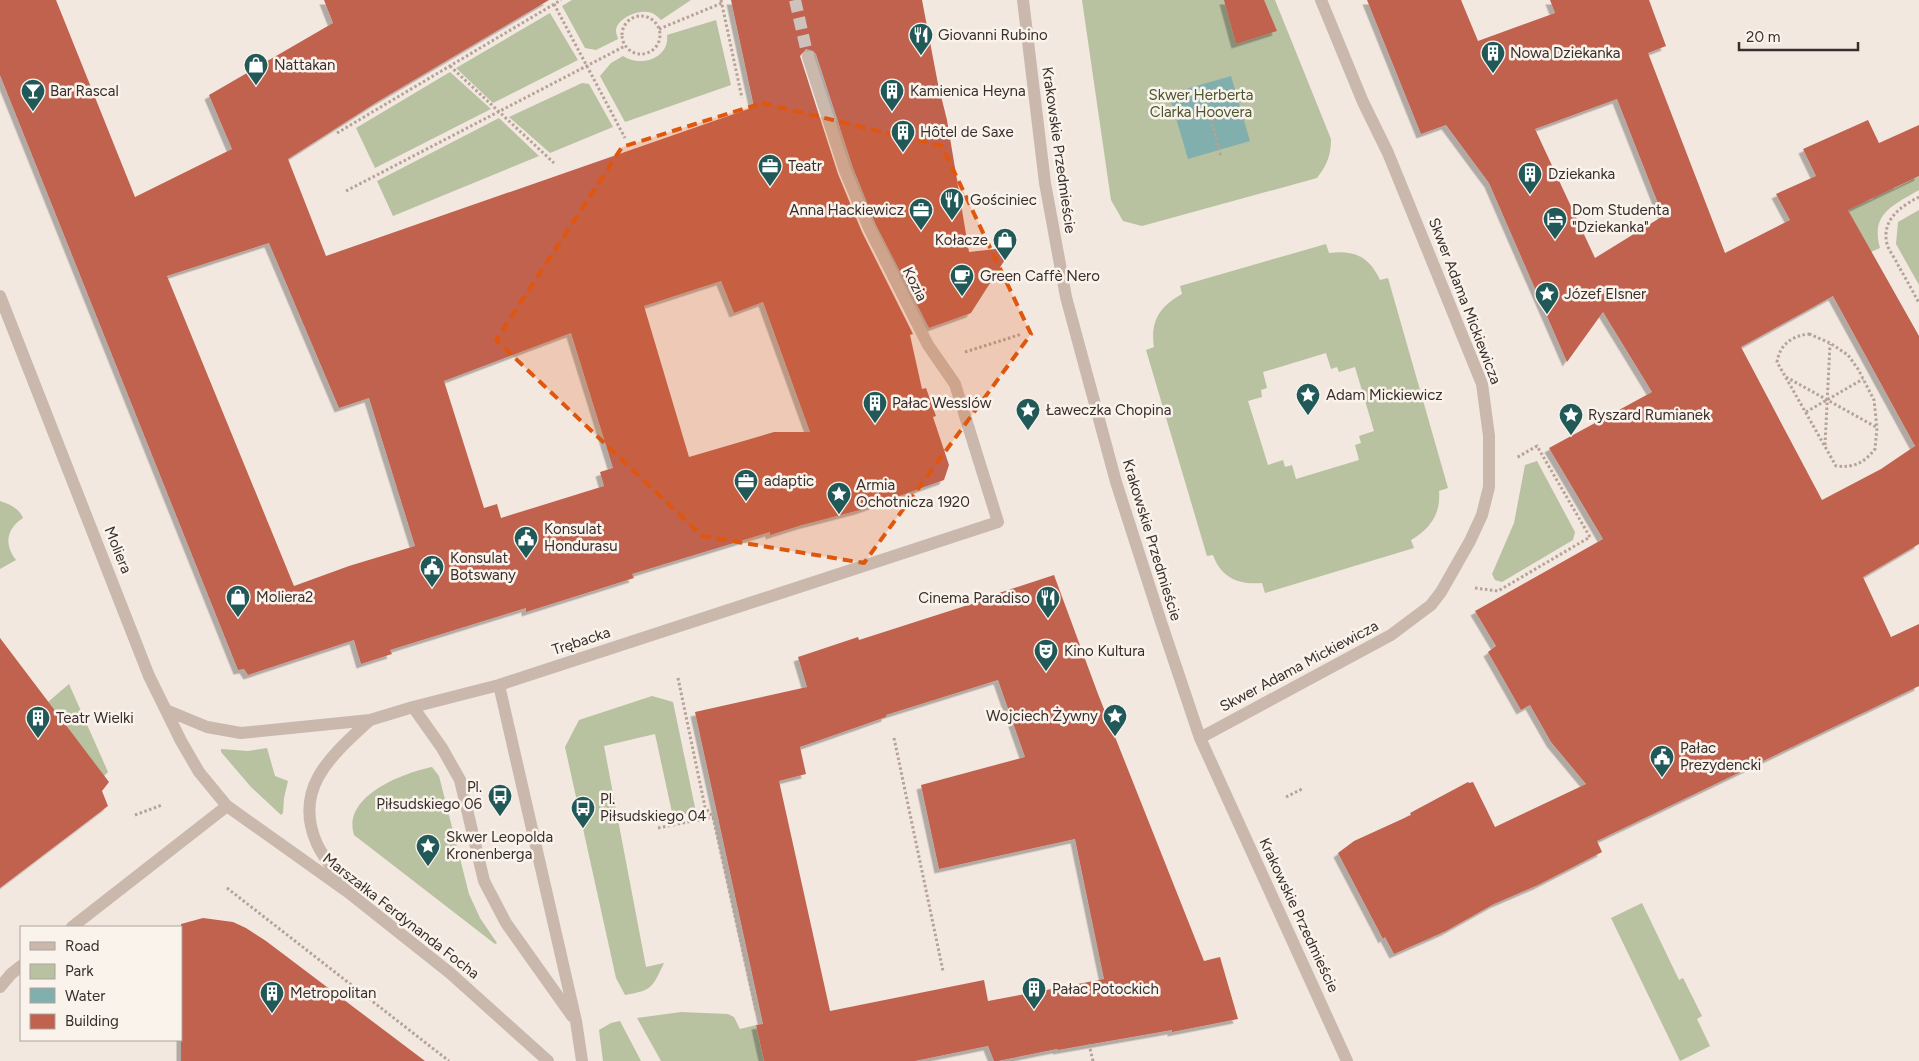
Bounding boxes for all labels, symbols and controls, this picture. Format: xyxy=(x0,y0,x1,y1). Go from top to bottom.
scale bar xyxy=(1739,20,1858,52)
restaurant icon: Giovanni Rubino xyxy=(908,22,934,56)
place label: Giovanni Rubino xyxy=(938,26,1048,44)
text: 20 m xyxy=(1746,28,1780,46)
building icon: Nowa Dziekanka xyxy=(1480,40,1506,74)
place label: Nowa Dziekanka xyxy=(1510,44,1620,62)
shop icon: Nattakan xyxy=(243,52,269,86)
place label: Nattakan xyxy=(274,56,335,74)
street label: Krakowskie Przedmieście xyxy=(1038,65,1080,235)
bar icon: Bar Rascal xyxy=(20,78,46,112)
building icon: Kamienica Heyna xyxy=(879,78,905,112)
place label: Bar Rascal xyxy=(50,82,119,100)
place label: Kamienica Heyna xyxy=(910,82,1026,100)
park label: Skwer Herberta Clarka Hoovera xyxy=(1149,86,1253,121)
building icon: Hôtel de Saxe xyxy=(890,119,916,153)
place label: Hôtel de Saxe xyxy=(920,123,1014,141)
office icon: Teatr xyxy=(757,153,783,187)
place label: Teatr xyxy=(788,157,822,175)
building icon: Dziekanka xyxy=(1517,161,1543,195)
place label: Dziekanka xyxy=(1548,165,1615,183)
restaurant icon: Gościniec xyxy=(939,187,965,221)
place label: Gościniec xyxy=(970,191,1037,209)
office icon: Anna Hackiewicz xyxy=(908,197,934,231)
place label: Anna Hackiewicz xyxy=(789,201,904,219)
place label: Dom Studenta "Dziekanka" xyxy=(1572,201,1669,236)
hotel icon: Dom Studenta "Dziekanka" xyxy=(1542,206,1568,240)
street label: Skwer Adama Mickiewicza xyxy=(1425,215,1505,387)
shop icon: Kołacze xyxy=(992,227,1018,261)
place label: Kołacze xyxy=(935,231,988,249)
cafe icon: Green Caffè Nero xyxy=(949,263,975,297)
street label: Kozia xyxy=(899,264,931,304)
place label: Green Caffè Nero xyxy=(980,267,1100,285)
place icon: Józef Elsner xyxy=(1534,281,1560,315)
place label: Józef Elsner xyxy=(1564,285,1646,303)
place icon: Adam Mickiewicz xyxy=(1295,382,1321,416)
place label: Adam Mickiewicz xyxy=(1326,386,1443,404)
building icon: Pałac Wesslów xyxy=(862,390,888,424)
place label: Pałac Wesslów xyxy=(892,394,992,412)
place icon: Ławeczka Chopina xyxy=(1015,397,1041,431)
place label: Ławeczka Chopina xyxy=(1046,401,1171,419)
place icon: Ryszard Rumianek xyxy=(1558,402,1584,436)
place label: Ryszard Rumianek xyxy=(1588,406,1711,424)
street label: Krakowskie Przedmieście xyxy=(1119,457,1185,623)
office icon: adaptic xyxy=(733,468,759,502)
place label: adaptic xyxy=(764,472,814,490)
place label: Armia Ochotnicza 1920 xyxy=(856,476,970,511)
place icon: Armia Ochotnicza 1920 xyxy=(826,481,852,515)
place label: Konsulat Hondurasu xyxy=(544,520,618,555)
street label: Moliera xyxy=(100,524,136,576)
public building icon: Konsulat Hondurasu xyxy=(513,525,539,559)
place label: Konsulat Botswany xyxy=(450,549,516,584)
public building icon: Konsulat Botswany xyxy=(419,554,445,588)
shop icon: Moliera2 xyxy=(225,584,251,618)
restaurant icon: Cinema Paradiso xyxy=(1035,585,1061,619)
place label: Moliera2 xyxy=(256,588,313,606)
place label: Cinema Paradiso xyxy=(918,589,1030,607)
street label: Skwer Adama Mickiewicza xyxy=(1217,616,1381,716)
street label: Trębacka xyxy=(550,623,612,659)
theatre icon: Kino Kultura xyxy=(1033,638,1059,672)
place label: Kino Kultura xyxy=(1064,642,1145,660)
place icon: Wojciech Żywny xyxy=(1102,703,1128,737)
building icon: Teatr Wielki xyxy=(25,705,51,739)
place label: Wojciech Żywny xyxy=(986,707,1098,725)
place label: Teatr Wielki xyxy=(56,709,134,727)
place label: Pałac Prezydencki xyxy=(1680,739,1761,774)
public building icon: Pałac Prezydencki xyxy=(1649,744,1675,778)
place label: Pl. Piłsudskiego 06 xyxy=(376,778,483,813)
bus stop icon: Pl. Piłsudskiego 06 xyxy=(487,783,513,817)
place label: Pl. Piłsudskiego 04 xyxy=(600,790,707,825)
bus stop icon: Pl. Piłsudskiego 04 xyxy=(570,795,596,829)
place label: Skwer Leopolda Kronenberga xyxy=(446,828,553,863)
place icon: Skwer Leopolda Kronenberga xyxy=(415,833,441,867)
street label: Krakowskie Przedmieście xyxy=(1255,835,1343,995)
street label: Marszałka Ferdynanda Focha xyxy=(319,849,483,983)
legend xyxy=(20,926,182,1041)
text: Road xyxy=(65,937,100,955)
text: Park xyxy=(65,962,94,980)
building icon: Pałac Potockich xyxy=(1021,976,1047,1010)
building icon: Metropolitan xyxy=(259,980,285,1014)
place label: Pałac Potockich xyxy=(1052,980,1159,998)
place label: Metropolitan xyxy=(290,984,376,1002)
text: Water xyxy=(65,987,105,1005)
text: Building xyxy=(65,1012,119,1030)

